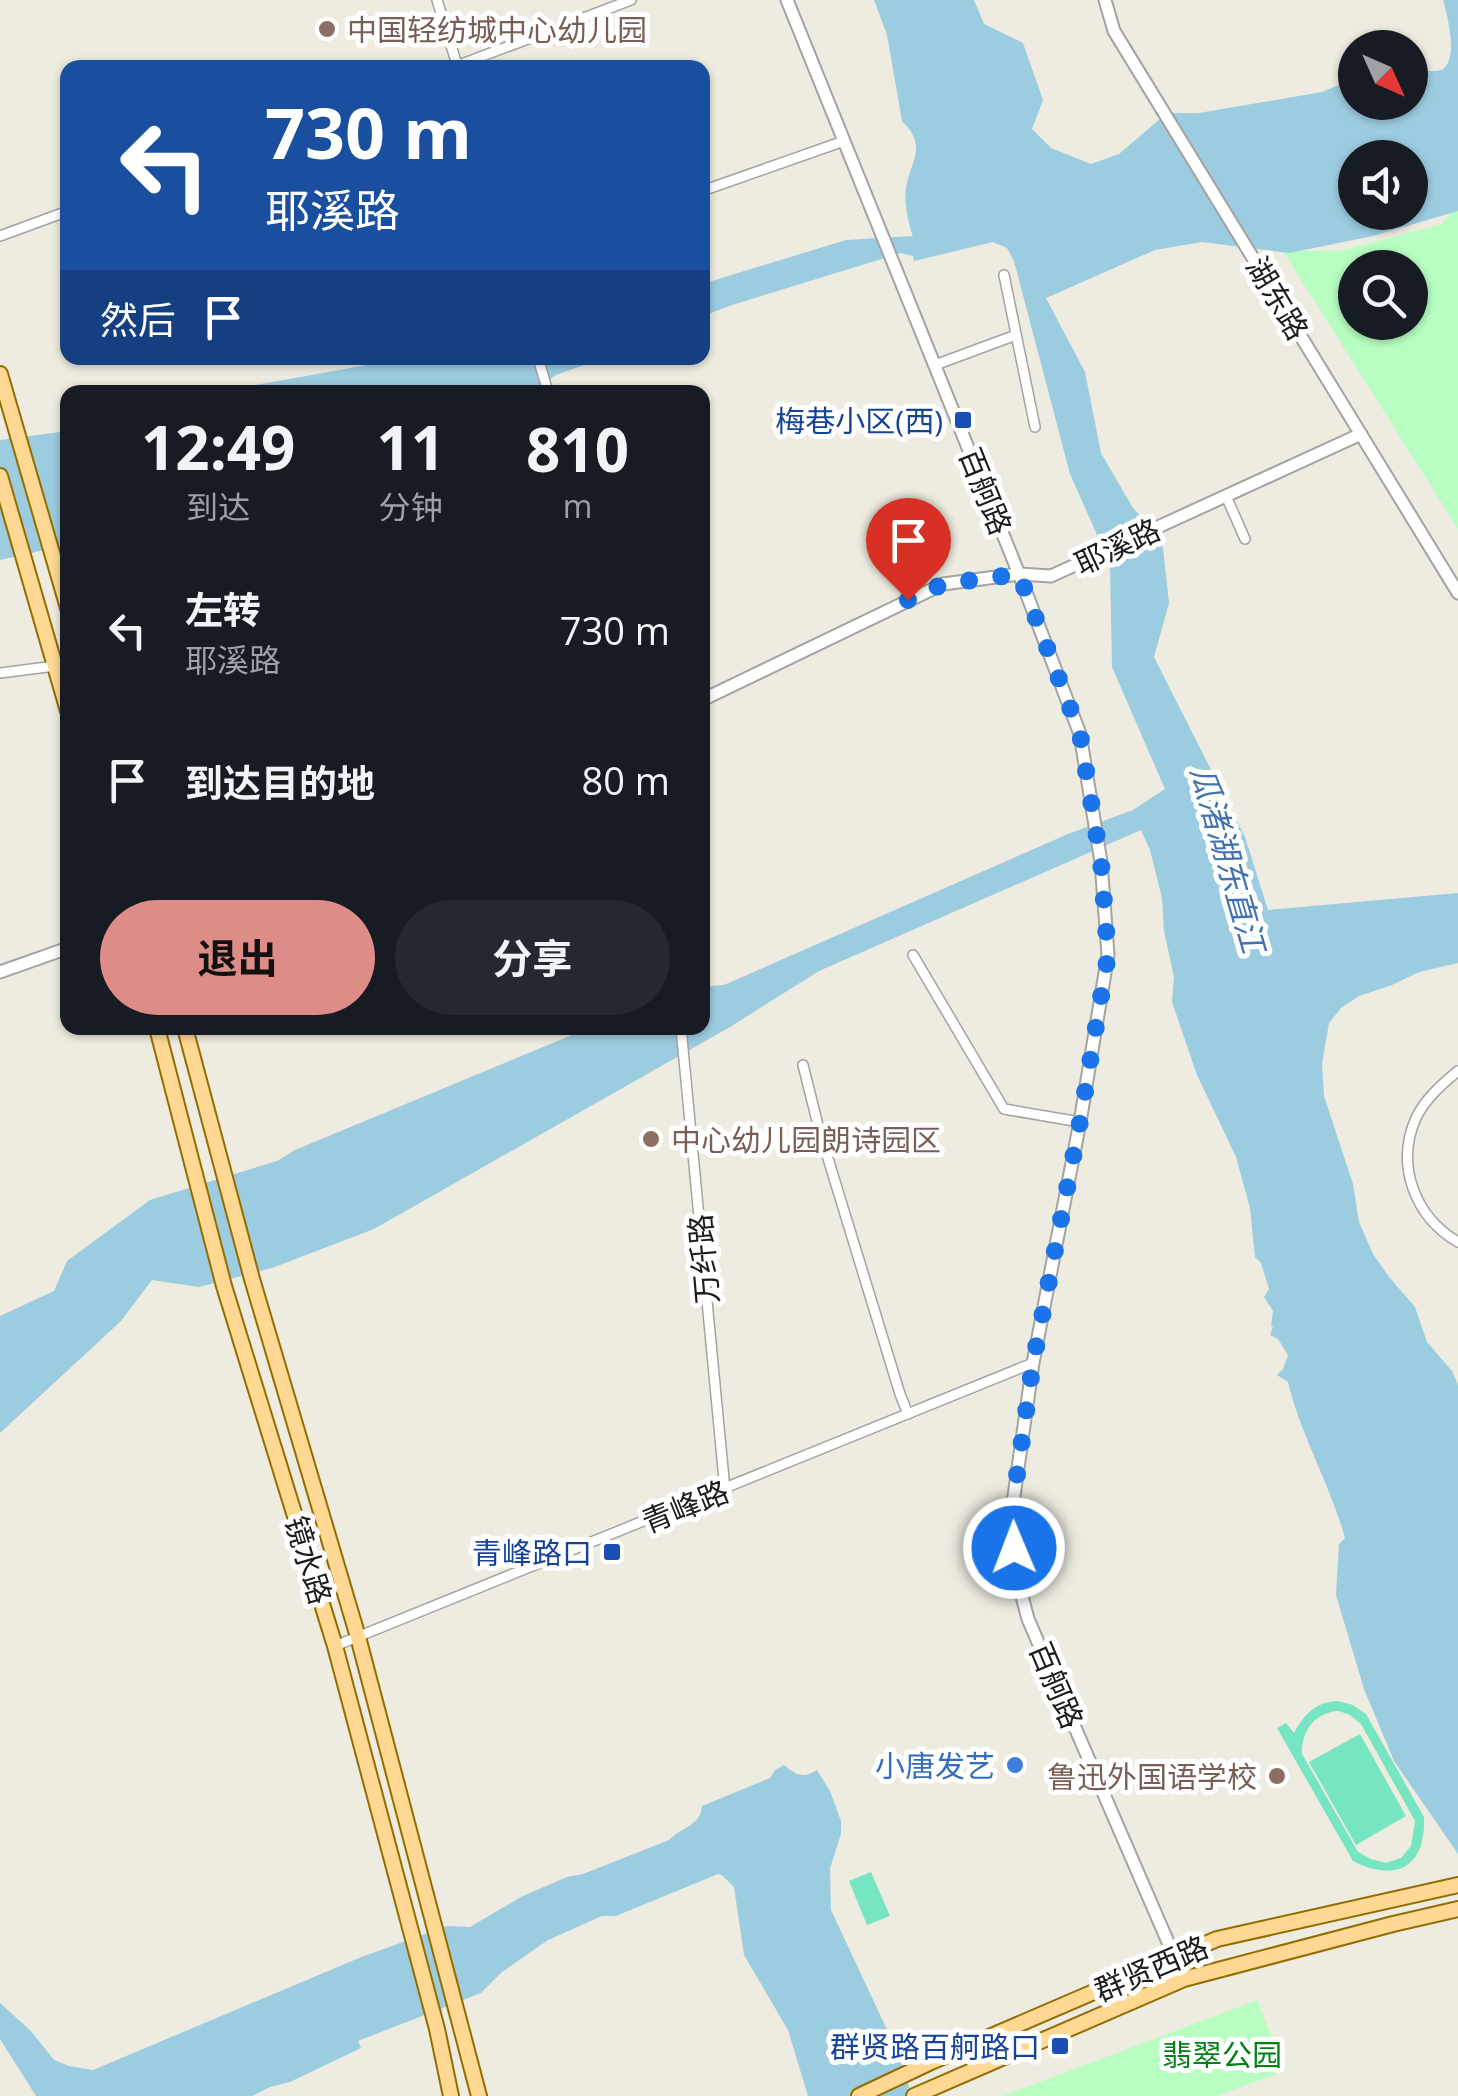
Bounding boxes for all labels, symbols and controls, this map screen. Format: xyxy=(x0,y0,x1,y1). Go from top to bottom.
place label: 中国轻纺城中心幼儿园 xyxy=(347,9,647,50)
marker: 中国轻纺城中心幼儿园 xyxy=(316,18,338,40)
north arrow xyxy=(1338,30,1428,120)
map controls xyxy=(1338,30,1428,340)
text: 730 m xyxy=(265,84,472,180)
icon: left xyxy=(100,100,230,230)
button: sound xyxy=(1338,140,1428,230)
text: 耶溪路 xyxy=(265,179,400,240)
street label: 湖东路 xyxy=(1237,249,1319,347)
button: search xyxy=(1338,250,1428,340)
icon: arrive xyxy=(196,290,251,345)
text: 然后 xyxy=(100,293,176,345)
place label: 梅巷小区(西) xyxy=(775,400,943,441)
text: 12:49 xyxy=(141,406,295,488)
text: 11 xyxy=(376,406,445,488)
text: 810 xyxy=(526,408,629,490)
marker: 梅巷小区(西) xyxy=(952,409,974,431)
street label: 百舸路 xyxy=(950,442,1022,540)
text: m xyxy=(563,484,592,527)
text: 到达 xyxy=(186,485,250,528)
text: 分钟 xyxy=(379,485,443,528)
pin xyxy=(866,498,951,601)
street label: 耶溪路 xyxy=(1068,508,1166,584)
icon: arrive xyxy=(881,513,936,568)
text: 左转 xyxy=(185,583,261,635)
icon: left xyxy=(100,603,155,658)
text: 730 m xyxy=(560,604,670,656)
text: 耶溪路 xyxy=(185,638,281,681)
icon: arrive xyxy=(100,753,155,808)
text: 80 m xyxy=(581,754,670,806)
text: 到达目的地 xyxy=(185,756,375,808)
water label: 瓜渚湖东直江 xyxy=(1182,761,1277,960)
button: 退出 xyxy=(100,900,375,1015)
button: 分享 xyxy=(395,900,670,1015)
place label: 中心幼儿园朗诗园区 xyxy=(671,1119,941,1160)
marker: 中心幼儿园朗诗园区 xyxy=(640,1128,662,1150)
street label: 万纤路 xyxy=(679,1212,727,1306)
street label: 青峰路 xyxy=(636,1470,734,1542)
position arrow xyxy=(962,1496,1066,1600)
street label: 镜水路 xyxy=(276,1511,342,1609)
place label: 青峰路口 xyxy=(472,1532,592,1573)
marker: 青峰路口 xyxy=(601,1541,623,1563)
street label: 百舸路 xyxy=(1021,1636,1093,1734)
place label: 小唐发艺 xyxy=(875,1745,995,1786)
marker: 小唐发艺 xyxy=(1004,1754,1026,1776)
place label: 鲁迅外国语学校 xyxy=(1047,1756,1257,1797)
marker: 鲁迅外国语学校 xyxy=(1266,1765,1288,1787)
street label: 群贤西路 xyxy=(1088,1926,1214,2010)
place label: 群贤路百舸路口 xyxy=(830,2026,1040,2067)
park label: 翡翠公园 xyxy=(1162,2034,1282,2075)
marker: 群贤路百舸路口 xyxy=(1049,2035,1071,2057)

